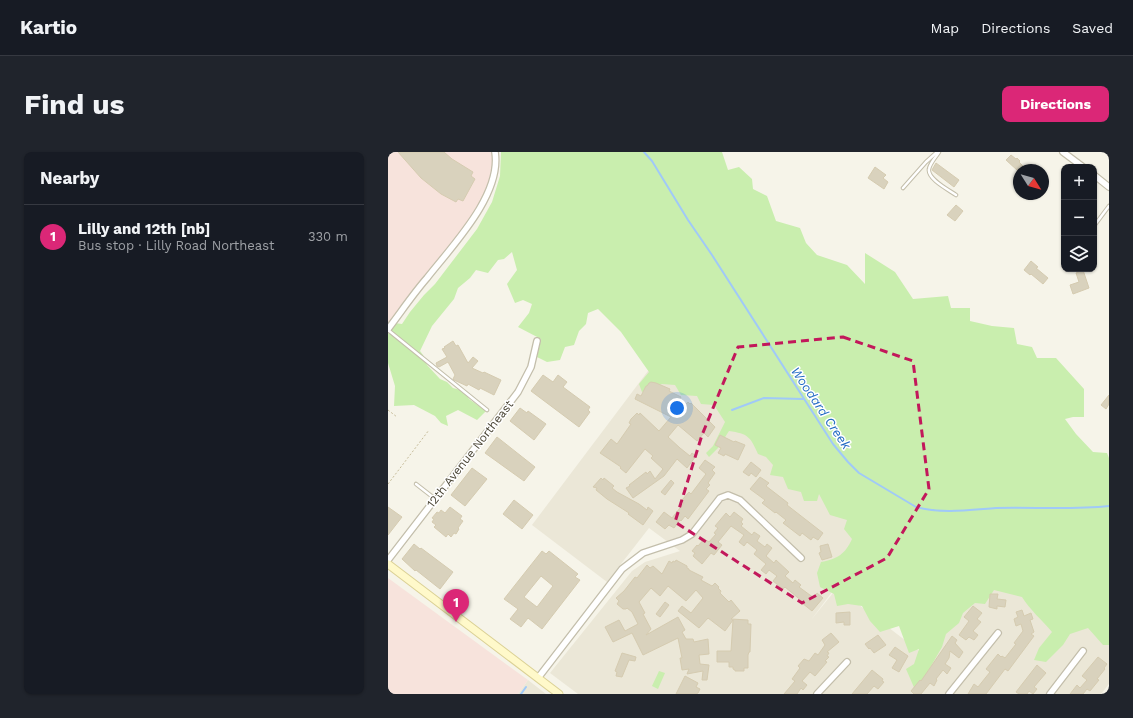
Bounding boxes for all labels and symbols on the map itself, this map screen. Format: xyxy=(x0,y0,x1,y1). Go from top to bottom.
north arrow xyxy=(1013,164,1049,200)
water label: Woodard Creek xyxy=(788,364,855,453)
street label: 12th Avenue Northeast xyxy=(424,398,516,510)
your location xyxy=(667,398,687,418)
pin: 1 xyxy=(443,589,469,622)

